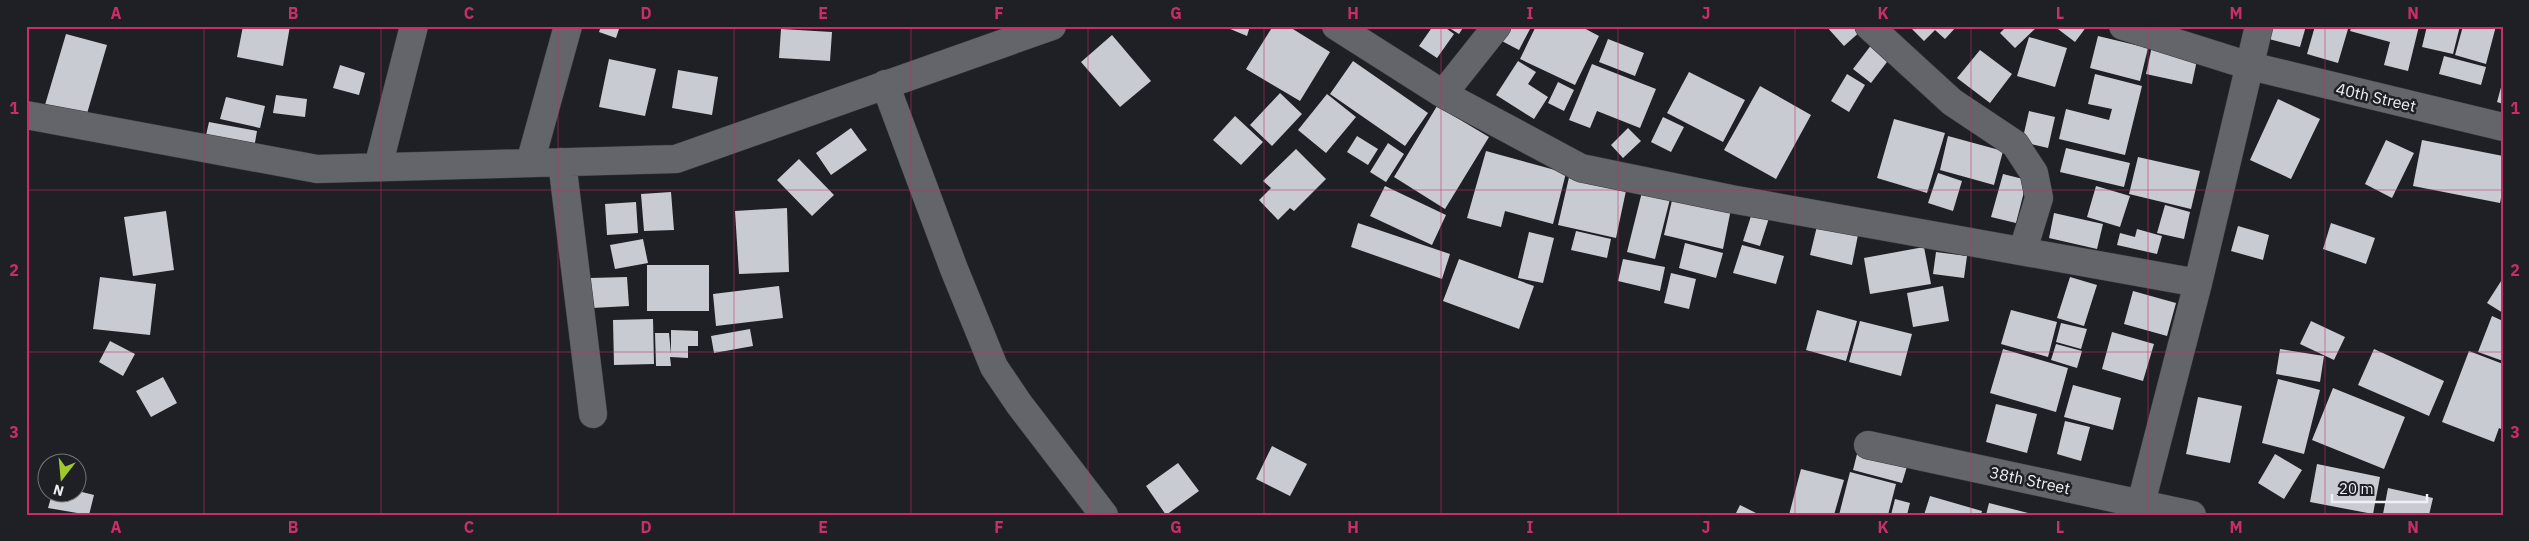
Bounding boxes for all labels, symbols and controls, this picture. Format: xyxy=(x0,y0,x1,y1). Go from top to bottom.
text: A xyxy=(111,3,122,23)
text: B xyxy=(288,3,299,23)
text: C xyxy=(464,3,474,23)
text: D xyxy=(640,3,652,23)
text: E xyxy=(818,3,828,23)
text: F xyxy=(994,3,1004,23)
text: G xyxy=(1170,3,1182,23)
text: H xyxy=(1347,3,1359,23)
text: I xyxy=(1527,3,1534,23)
text: J xyxy=(1702,3,1710,23)
text: K xyxy=(1877,3,1889,23)
text: L xyxy=(2056,3,2064,23)
text: M xyxy=(2229,3,2243,23)
text: N xyxy=(2407,3,2419,23)
street label: 40th Street xyxy=(2334,78,2418,116)
text: 1 xyxy=(9,98,19,118)
text: 1 xyxy=(2510,98,2520,118)
text: 2 xyxy=(9,260,19,280)
text: 2 xyxy=(2510,260,2520,280)
text: 3 xyxy=(9,422,19,442)
text: 3 xyxy=(2510,422,2520,442)
north arrow xyxy=(38,454,88,504)
street label: 38th Street xyxy=(1988,462,2072,498)
scale bar xyxy=(2332,471,2426,503)
text: 20 m xyxy=(2339,479,2374,498)
text: N xyxy=(51,480,66,501)
text: A xyxy=(111,517,122,537)
text: B xyxy=(288,517,299,537)
text: C xyxy=(464,517,474,537)
text: D xyxy=(640,517,652,537)
text: E xyxy=(818,517,828,537)
text: F xyxy=(994,517,1004,537)
text: G xyxy=(1170,517,1182,537)
text: H xyxy=(1347,517,1359,537)
text: I xyxy=(1527,517,1534,537)
text: J xyxy=(1702,517,1710,537)
text: K xyxy=(1877,517,1889,537)
text: L xyxy=(2056,517,2064,537)
text: M xyxy=(2229,517,2243,537)
text: N xyxy=(2407,517,2419,537)

